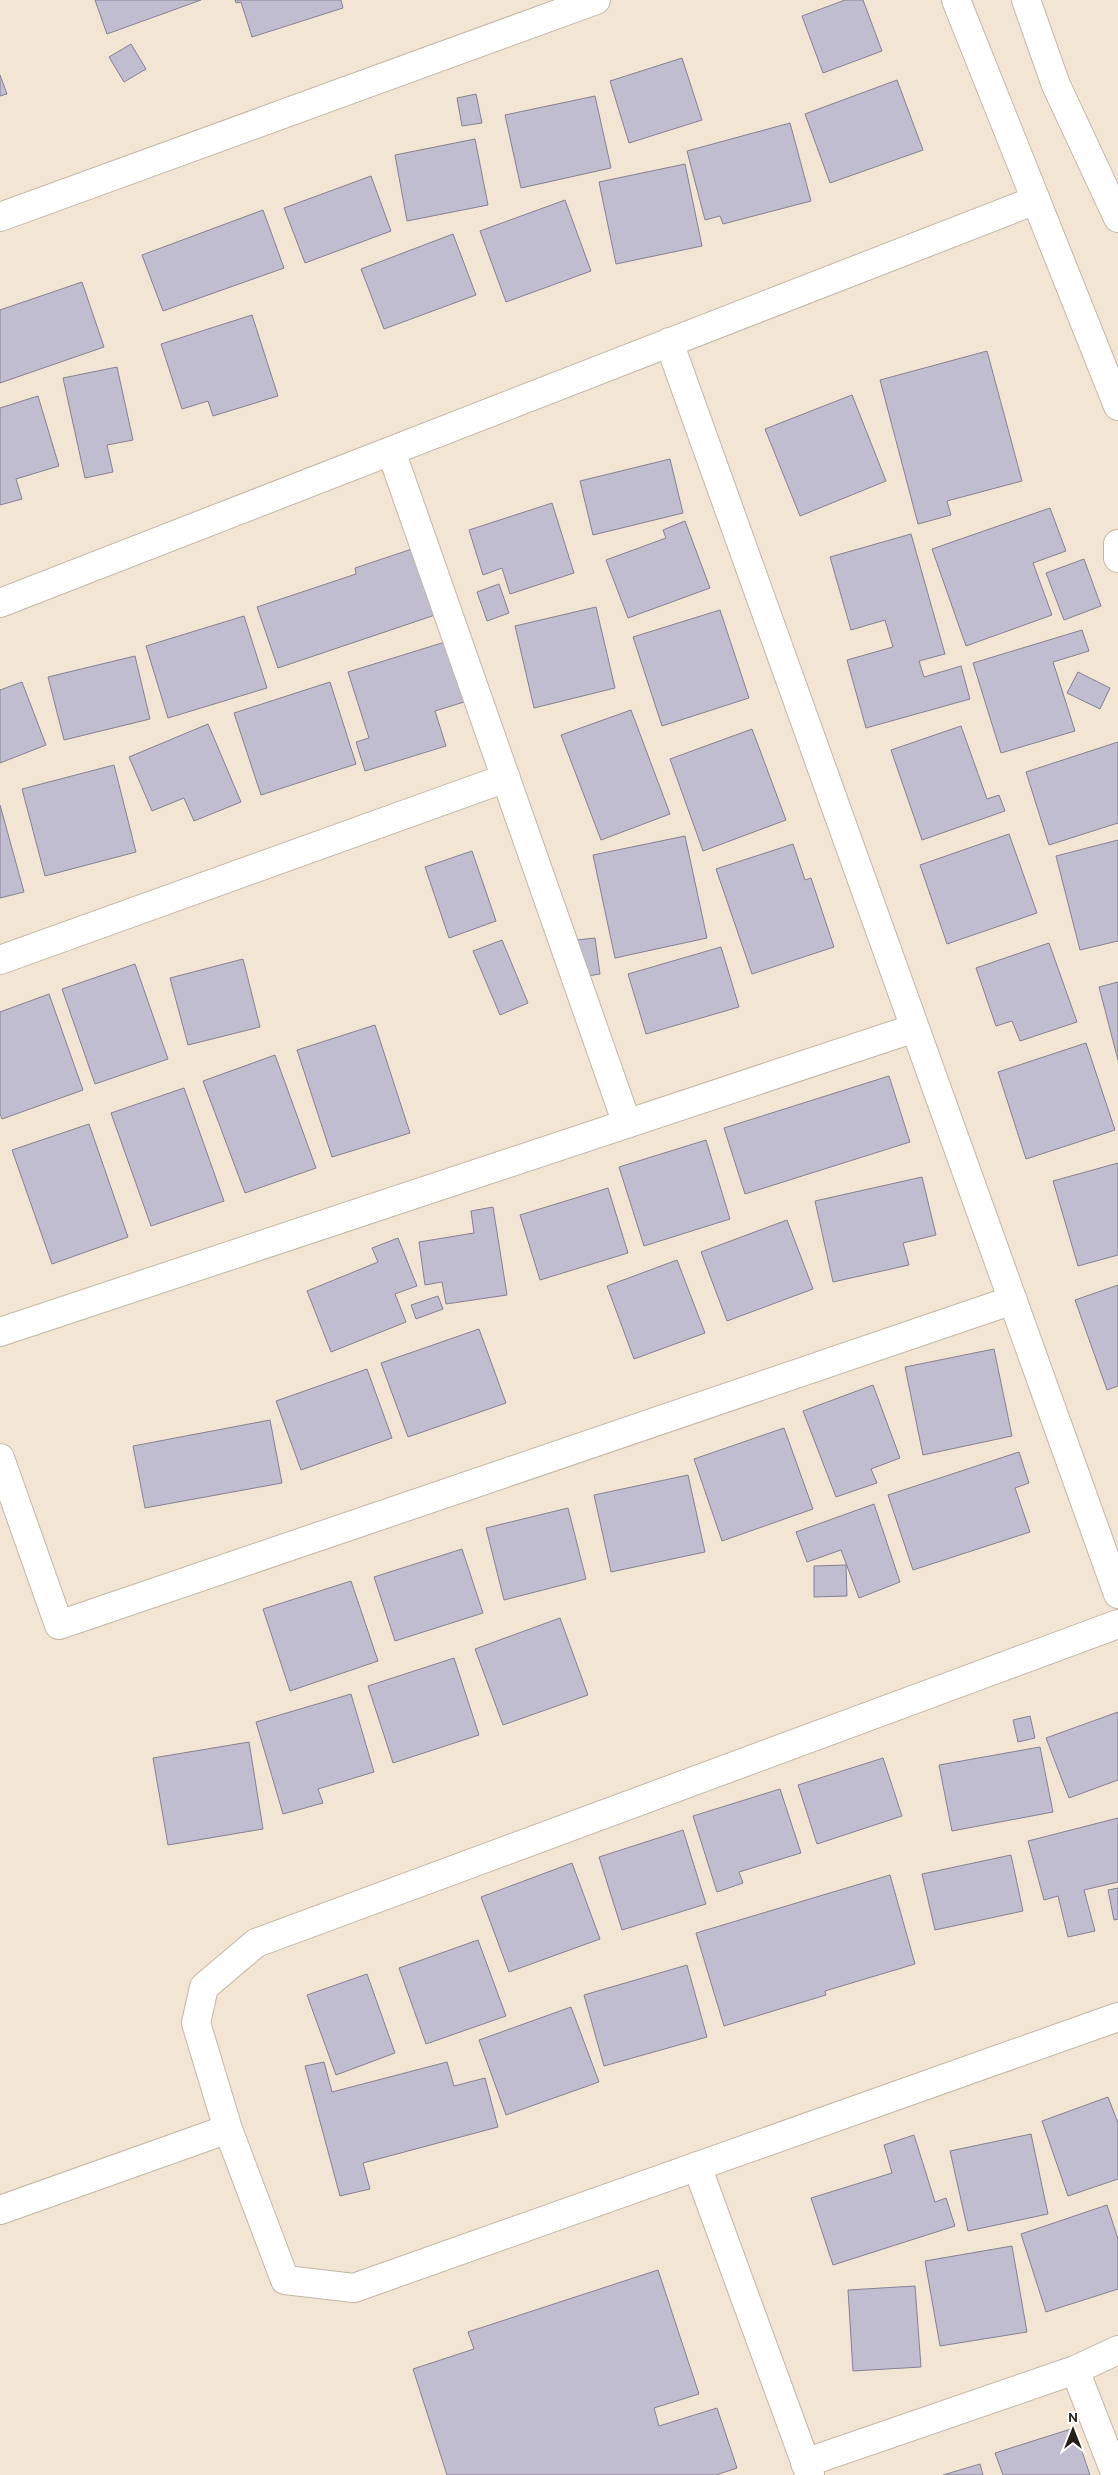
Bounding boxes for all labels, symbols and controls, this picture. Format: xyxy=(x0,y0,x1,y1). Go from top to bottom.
north arrow xyxy=(1048,2405,1098,2455)
text: N xyxy=(1068,2410,1078,2427)

